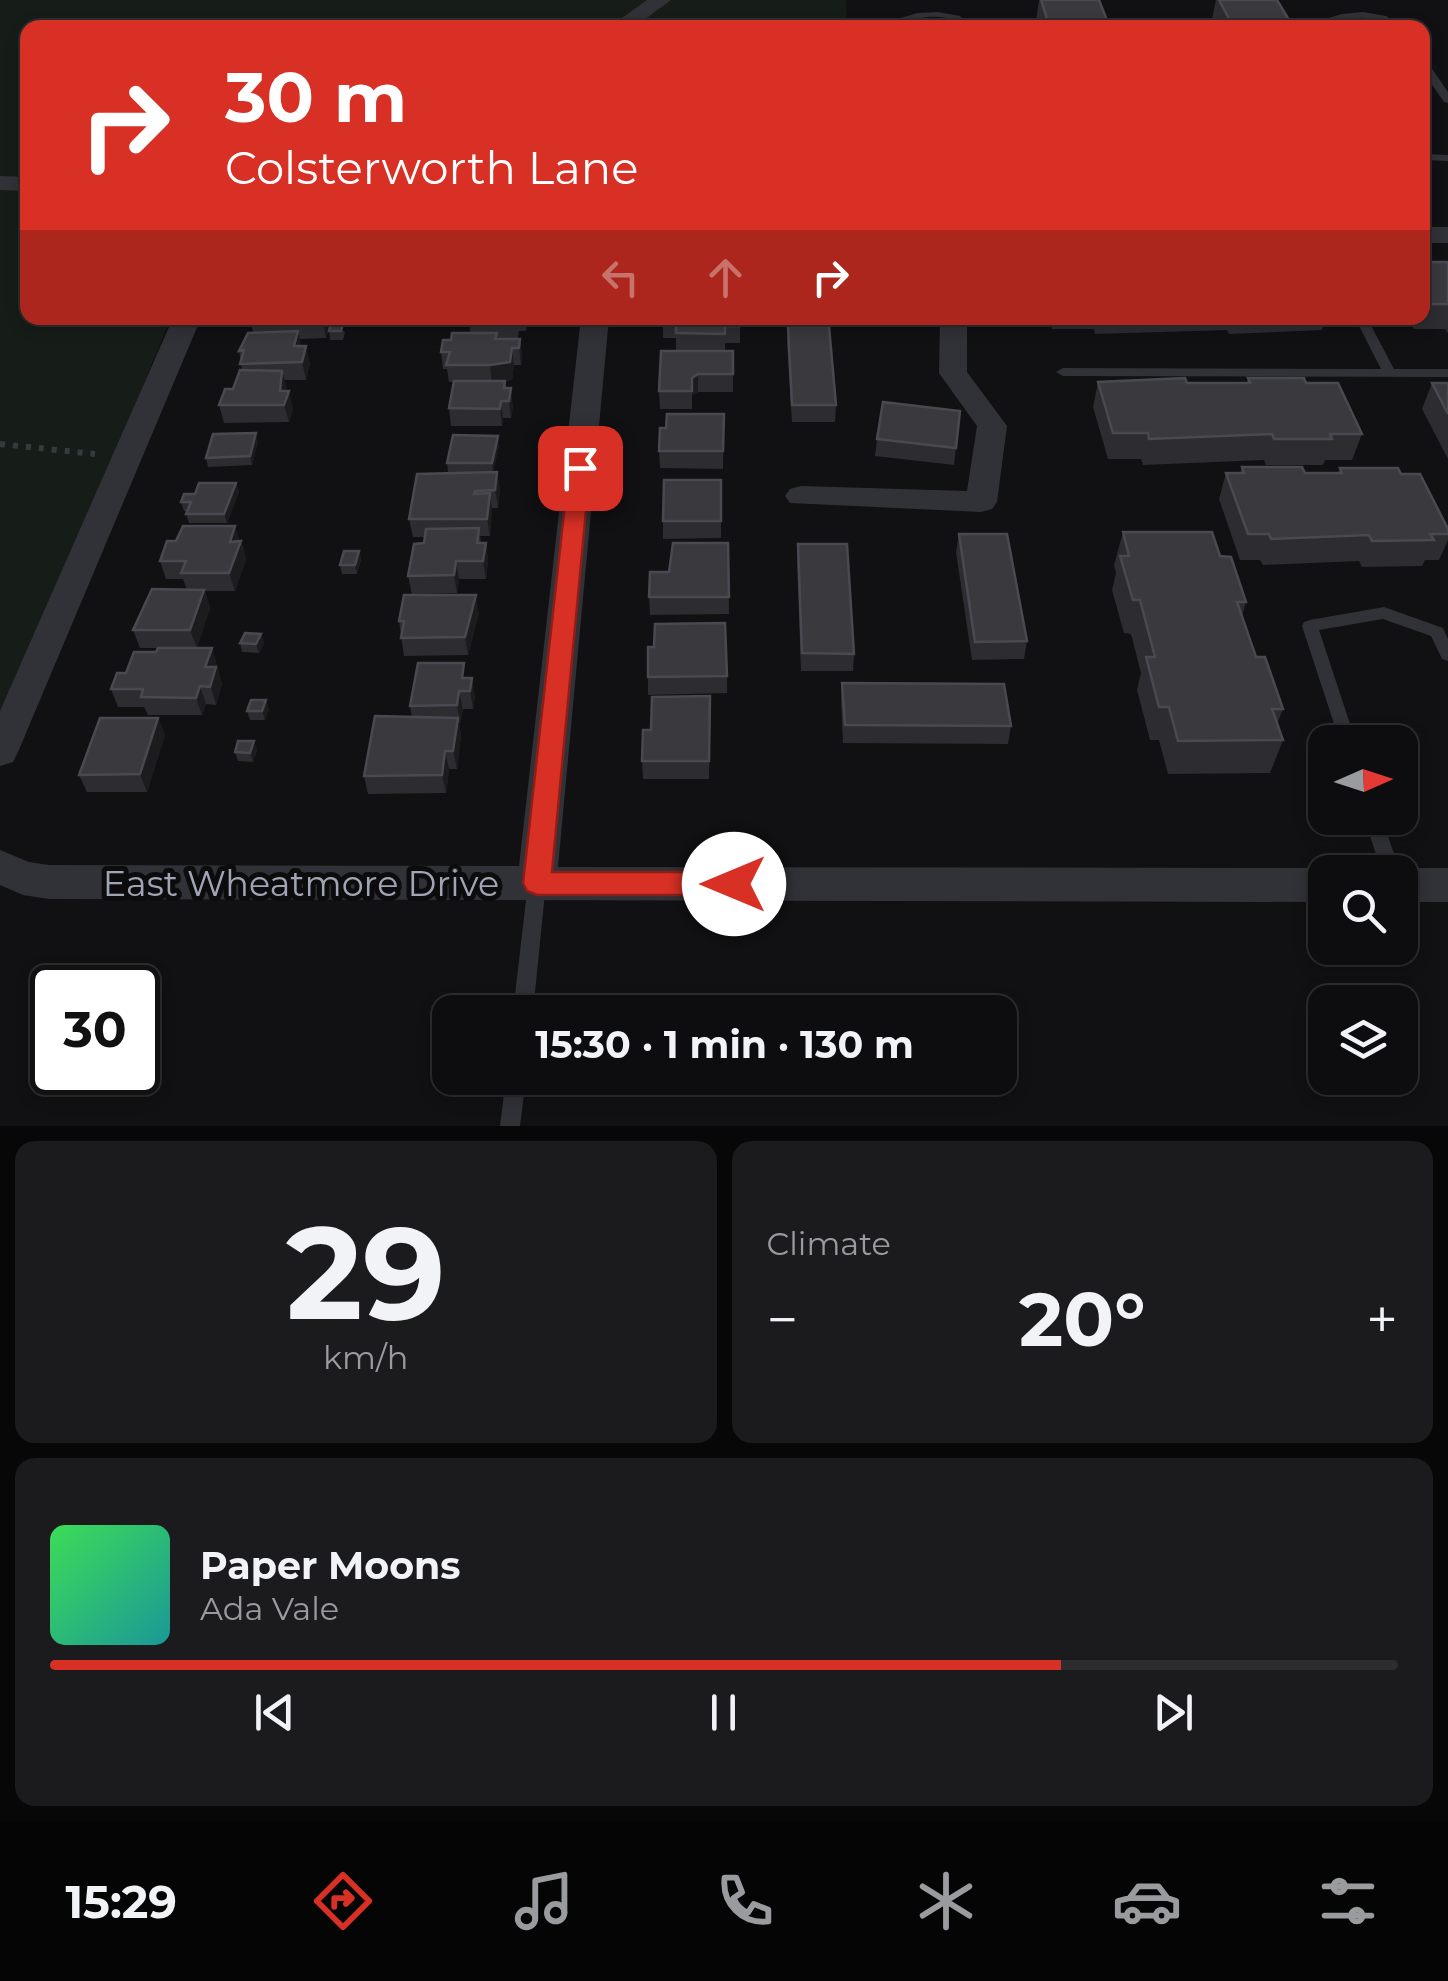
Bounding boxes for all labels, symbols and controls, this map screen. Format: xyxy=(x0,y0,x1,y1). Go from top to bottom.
text: 30 m xyxy=(225,54,407,140)
icon: right xyxy=(60,60,190,190)
text: Colsterworth Lane xyxy=(225,140,638,195)
icon: left xyxy=(593,250,648,305)
icon: ahead xyxy=(698,250,753,305)
icon: right xyxy=(803,250,858,305)
pin xyxy=(538,426,623,511)
icon: arrive xyxy=(553,441,608,496)
north arrow xyxy=(1308,725,1418,835)
map controls xyxy=(1308,725,1418,1095)
position arrow xyxy=(682,832,786,936)
button: search xyxy=(1308,855,1418,965)
street label: East Wheatmore Drive xyxy=(103,862,499,905)
speed limit sign: 30 xyxy=(30,965,160,1095)
button: layers xyxy=(1308,985,1418,1095)
text: 15:30 · 1 min · 130 m xyxy=(535,1021,914,1068)
text: 29 xyxy=(286,1193,446,1352)
text: Climate xyxy=(767,1224,891,1263)
text: 20° xyxy=(1019,1273,1146,1365)
text: − xyxy=(767,1286,798,1353)
text: + xyxy=(1366,1286,1398,1353)
text: km/h xyxy=(323,1338,408,1377)
text: Paper Moons xyxy=(200,1542,461,1589)
text: Ada Vale xyxy=(200,1589,339,1628)
icon: previous xyxy=(247,1685,302,1740)
icon: pause xyxy=(696,1685,751,1740)
icon: next xyxy=(1146,1685,1201,1740)
icon: directions xyxy=(308,1866,378,1936)
icon: music xyxy=(509,1866,579,1936)
icon: phone xyxy=(710,1866,780,1936)
icon: climate xyxy=(911,1866,981,1936)
icon: car xyxy=(1112,1866,1182,1936)
icon: filters xyxy=(1313,1866,1383,1936)
text: 15:29 xyxy=(65,1874,177,1929)

